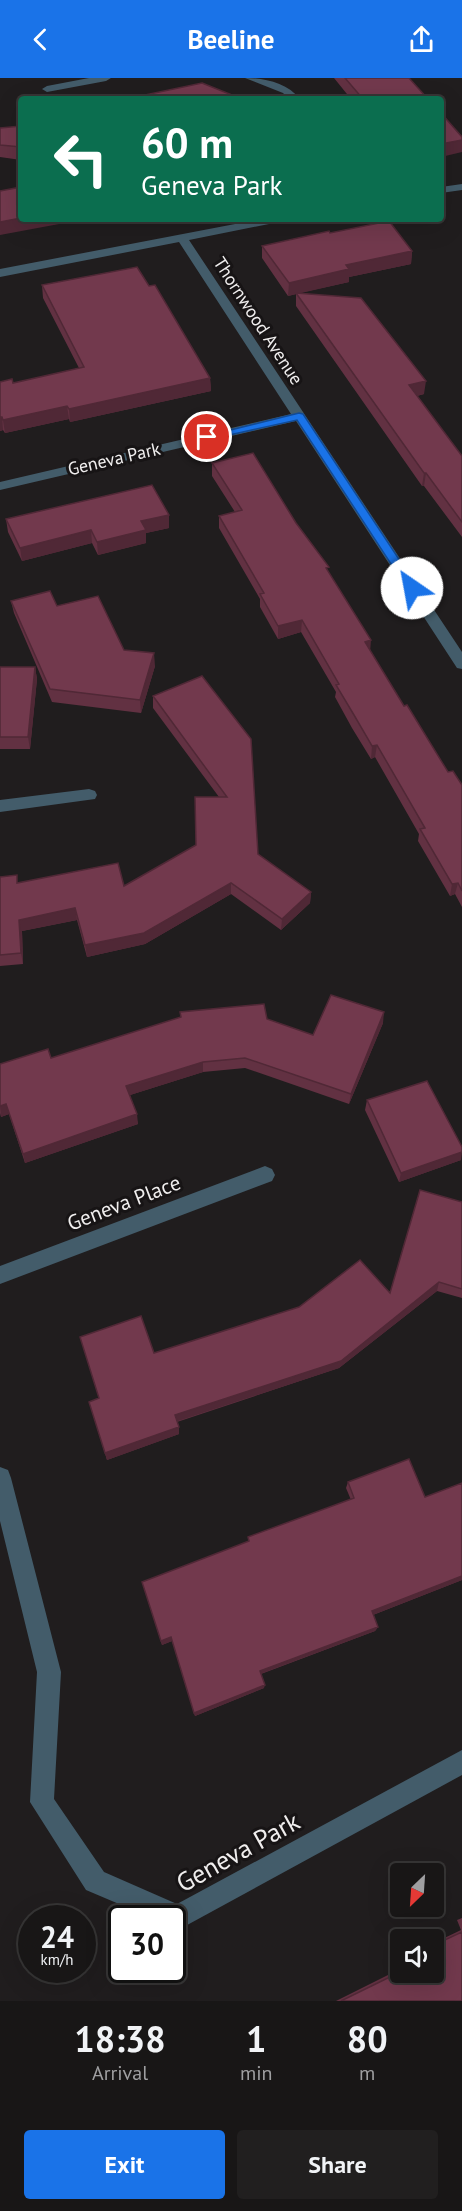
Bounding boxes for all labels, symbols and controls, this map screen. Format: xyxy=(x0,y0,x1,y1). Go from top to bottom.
text: Beeline xyxy=(188,22,274,56)
icon: back xyxy=(24,23,57,56)
icon: share xyxy=(405,23,438,56)
text: 60 m xyxy=(141,115,233,170)
icon: left xyxy=(42,120,120,198)
text: Geneva Park xyxy=(141,168,282,202)
street label: Thornwood Avenue xyxy=(208,252,308,389)
pin xyxy=(181,411,232,462)
icon: arrive xyxy=(190,420,223,453)
street label: Geneva Park xyxy=(65,437,163,480)
position arrow xyxy=(380,556,444,620)
street label: Geneva Place xyxy=(63,1169,184,1237)
street label: Geneva Park xyxy=(170,1804,306,1899)
north arrow xyxy=(390,1863,444,1917)
map controls xyxy=(390,1863,444,1983)
speed limit sign: 30 xyxy=(108,1905,186,1983)
text: 24 xyxy=(40,1917,74,1956)
button: sound xyxy=(390,1929,444,1983)
text: km/h xyxy=(41,1950,73,1969)
text: 18:38 xyxy=(74,2015,166,2062)
text: 1 xyxy=(246,2015,266,2062)
text: 80 xyxy=(347,2015,388,2062)
text: Arrival xyxy=(92,2060,148,2086)
text: min xyxy=(240,2060,273,2086)
text: m xyxy=(359,2060,375,2086)
button: Exit xyxy=(24,2130,225,2199)
button: Share xyxy=(237,2130,438,2199)

